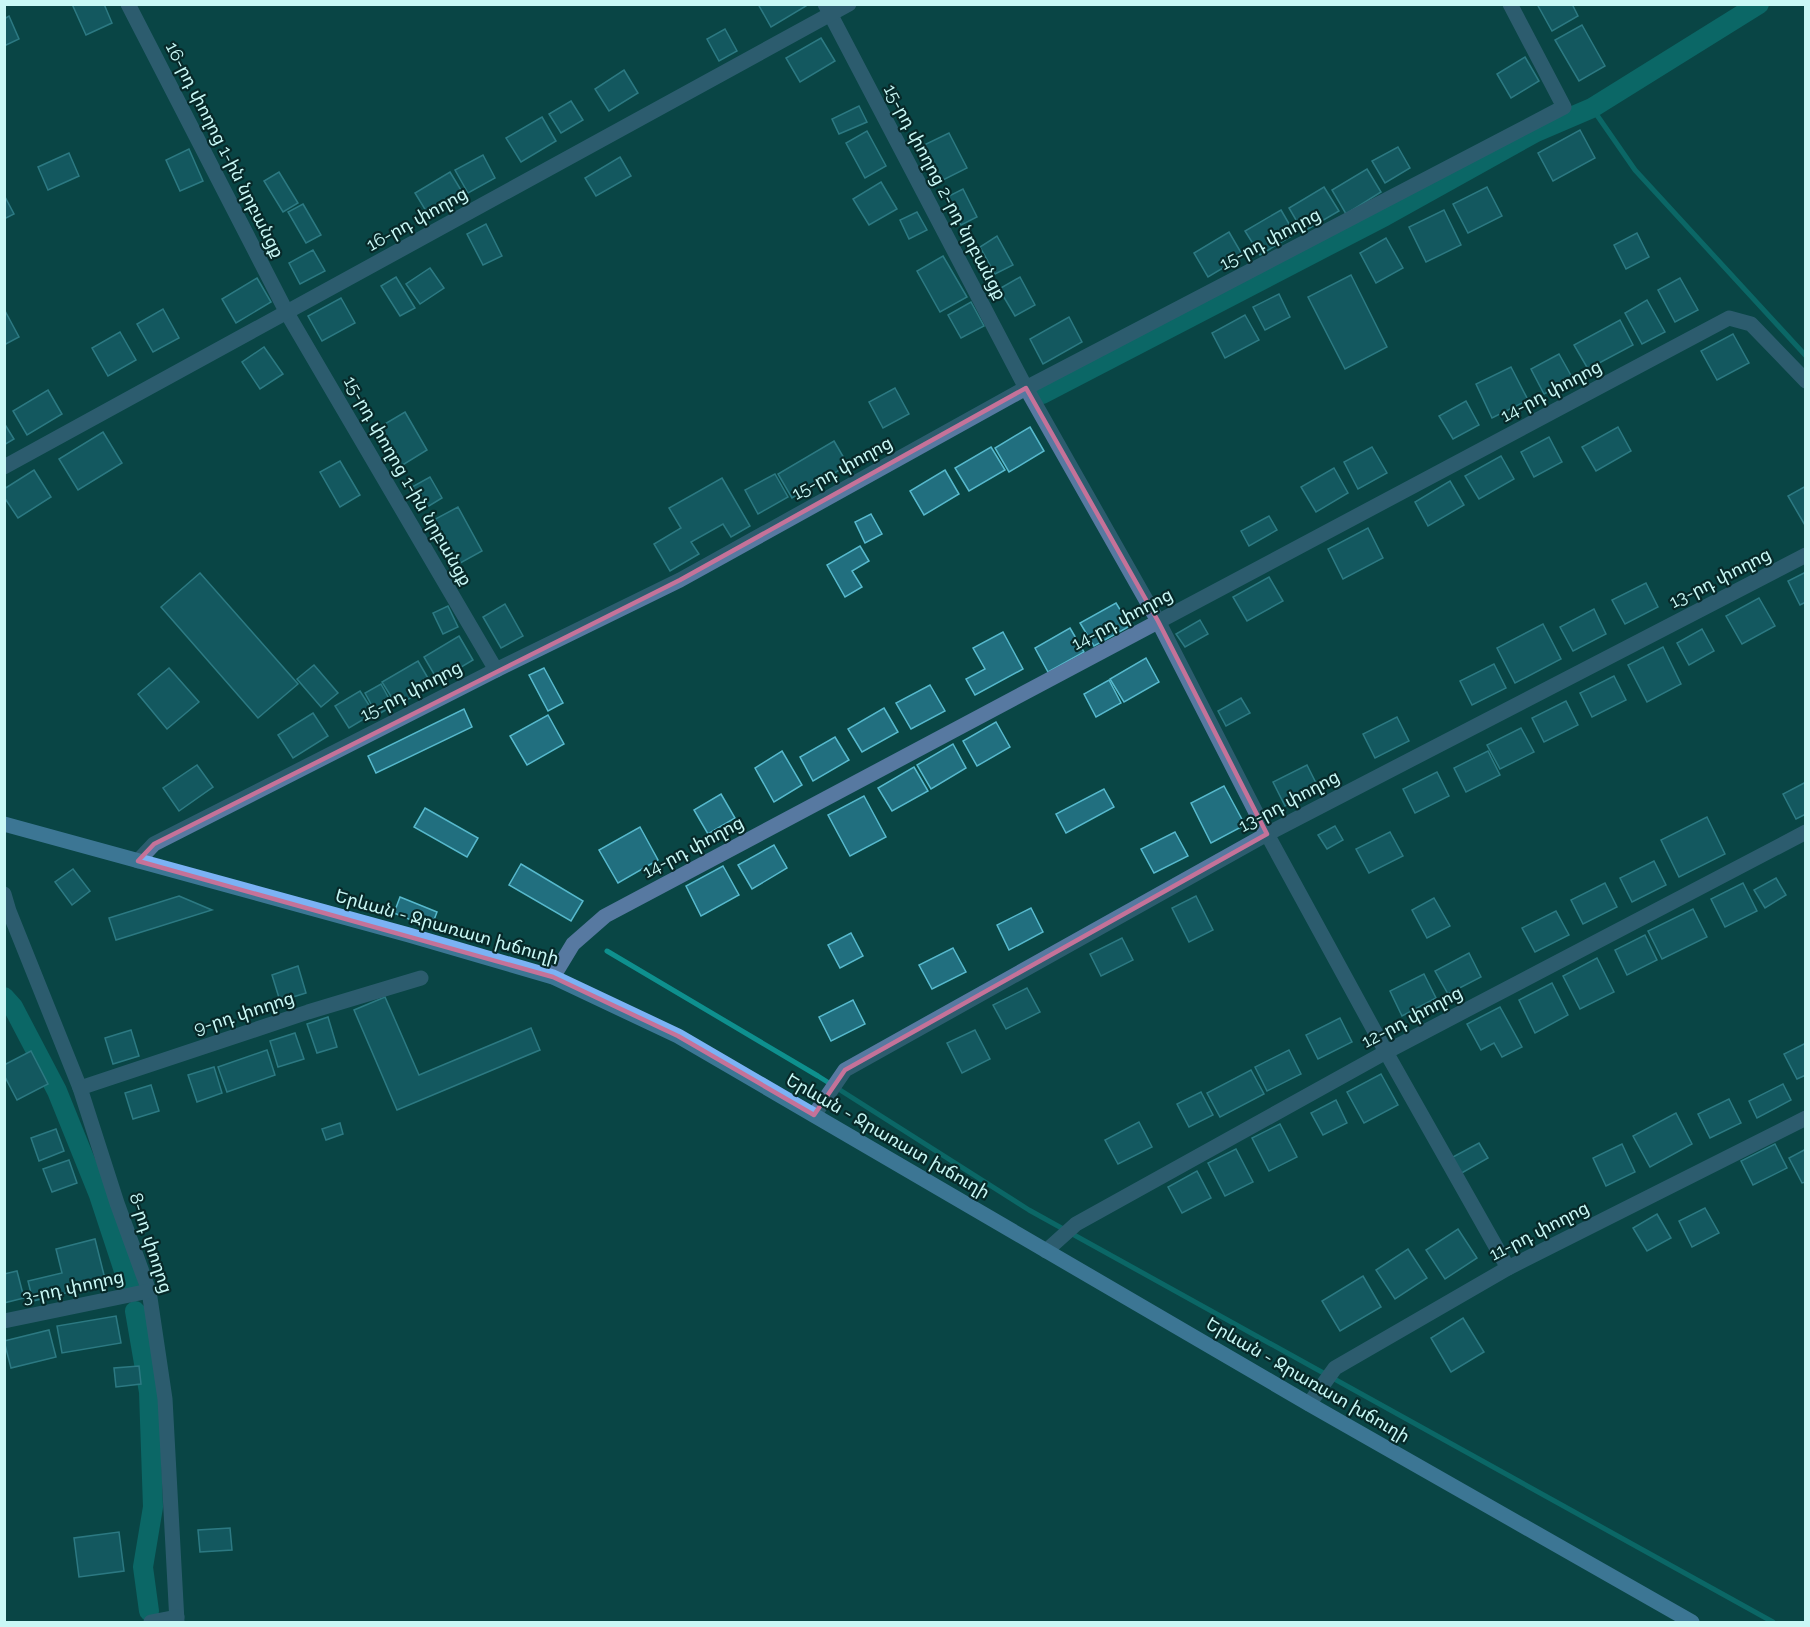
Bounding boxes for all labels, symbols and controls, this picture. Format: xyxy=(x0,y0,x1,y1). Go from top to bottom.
street label: 16-րդ փողոց 1-ին նրբանցք xyxy=(162,38,289,261)
street label: 15-րդ փողոց 2-րդ նրբանցք xyxy=(880,80,1011,303)
street label: 16-րդ փողոց xyxy=(363,182,471,255)
street label: 15-րդ փողոց xyxy=(1216,203,1324,274)
street label: 14-րդ փողոց xyxy=(1497,355,1605,426)
street label: 15-րդ փողոց 1-ին նրբանցք xyxy=(340,372,477,589)
street label: 15-րդ փողոց xyxy=(788,431,896,504)
street label: 13-րդ փողոց xyxy=(1665,543,1774,612)
street label: 14-րդ փողոց xyxy=(1068,583,1176,654)
street label: 15-րդ փողոց xyxy=(356,656,465,725)
street label: 13-րդ փողոց xyxy=(1235,765,1343,836)
street label: 14-րդ փողոց xyxy=(639,811,747,882)
street label: Երևան - Ջրառատ խճուղի xyxy=(333,884,561,969)
street label: 12-րդ փողոց xyxy=(1358,981,1466,1052)
street label: 9-րդ փողոց xyxy=(191,986,297,1039)
street label: Երևան - Ջրառատ խճուղի xyxy=(783,1069,994,1203)
street label: 8-րդ փողոց xyxy=(125,1190,178,1296)
street label: 11-րդ փողոց xyxy=(1485,1196,1592,1265)
street label: 3-րդ փողոց xyxy=(20,1265,126,1308)
street label: Երևան - Ջրառատ խճուղի xyxy=(1203,1313,1414,1447)

